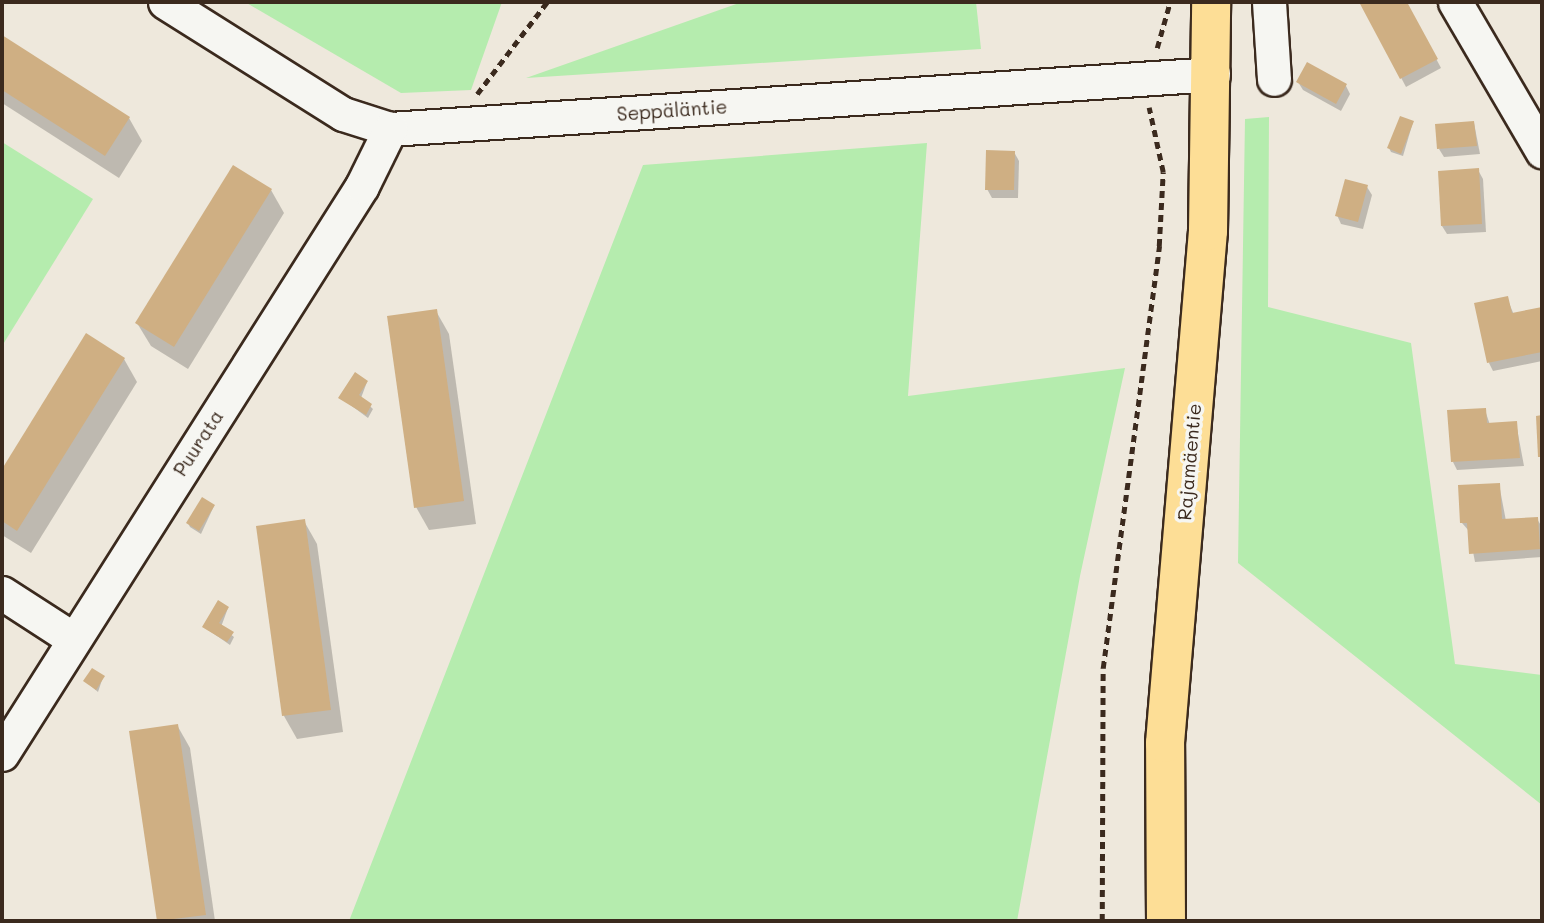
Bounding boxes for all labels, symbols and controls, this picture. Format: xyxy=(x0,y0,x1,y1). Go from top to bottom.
street label: Seppäläntie xyxy=(616,95,728,125)
street label: Rajamäentie xyxy=(1173,403,1205,521)
street label: Puurata xyxy=(168,406,228,480)

